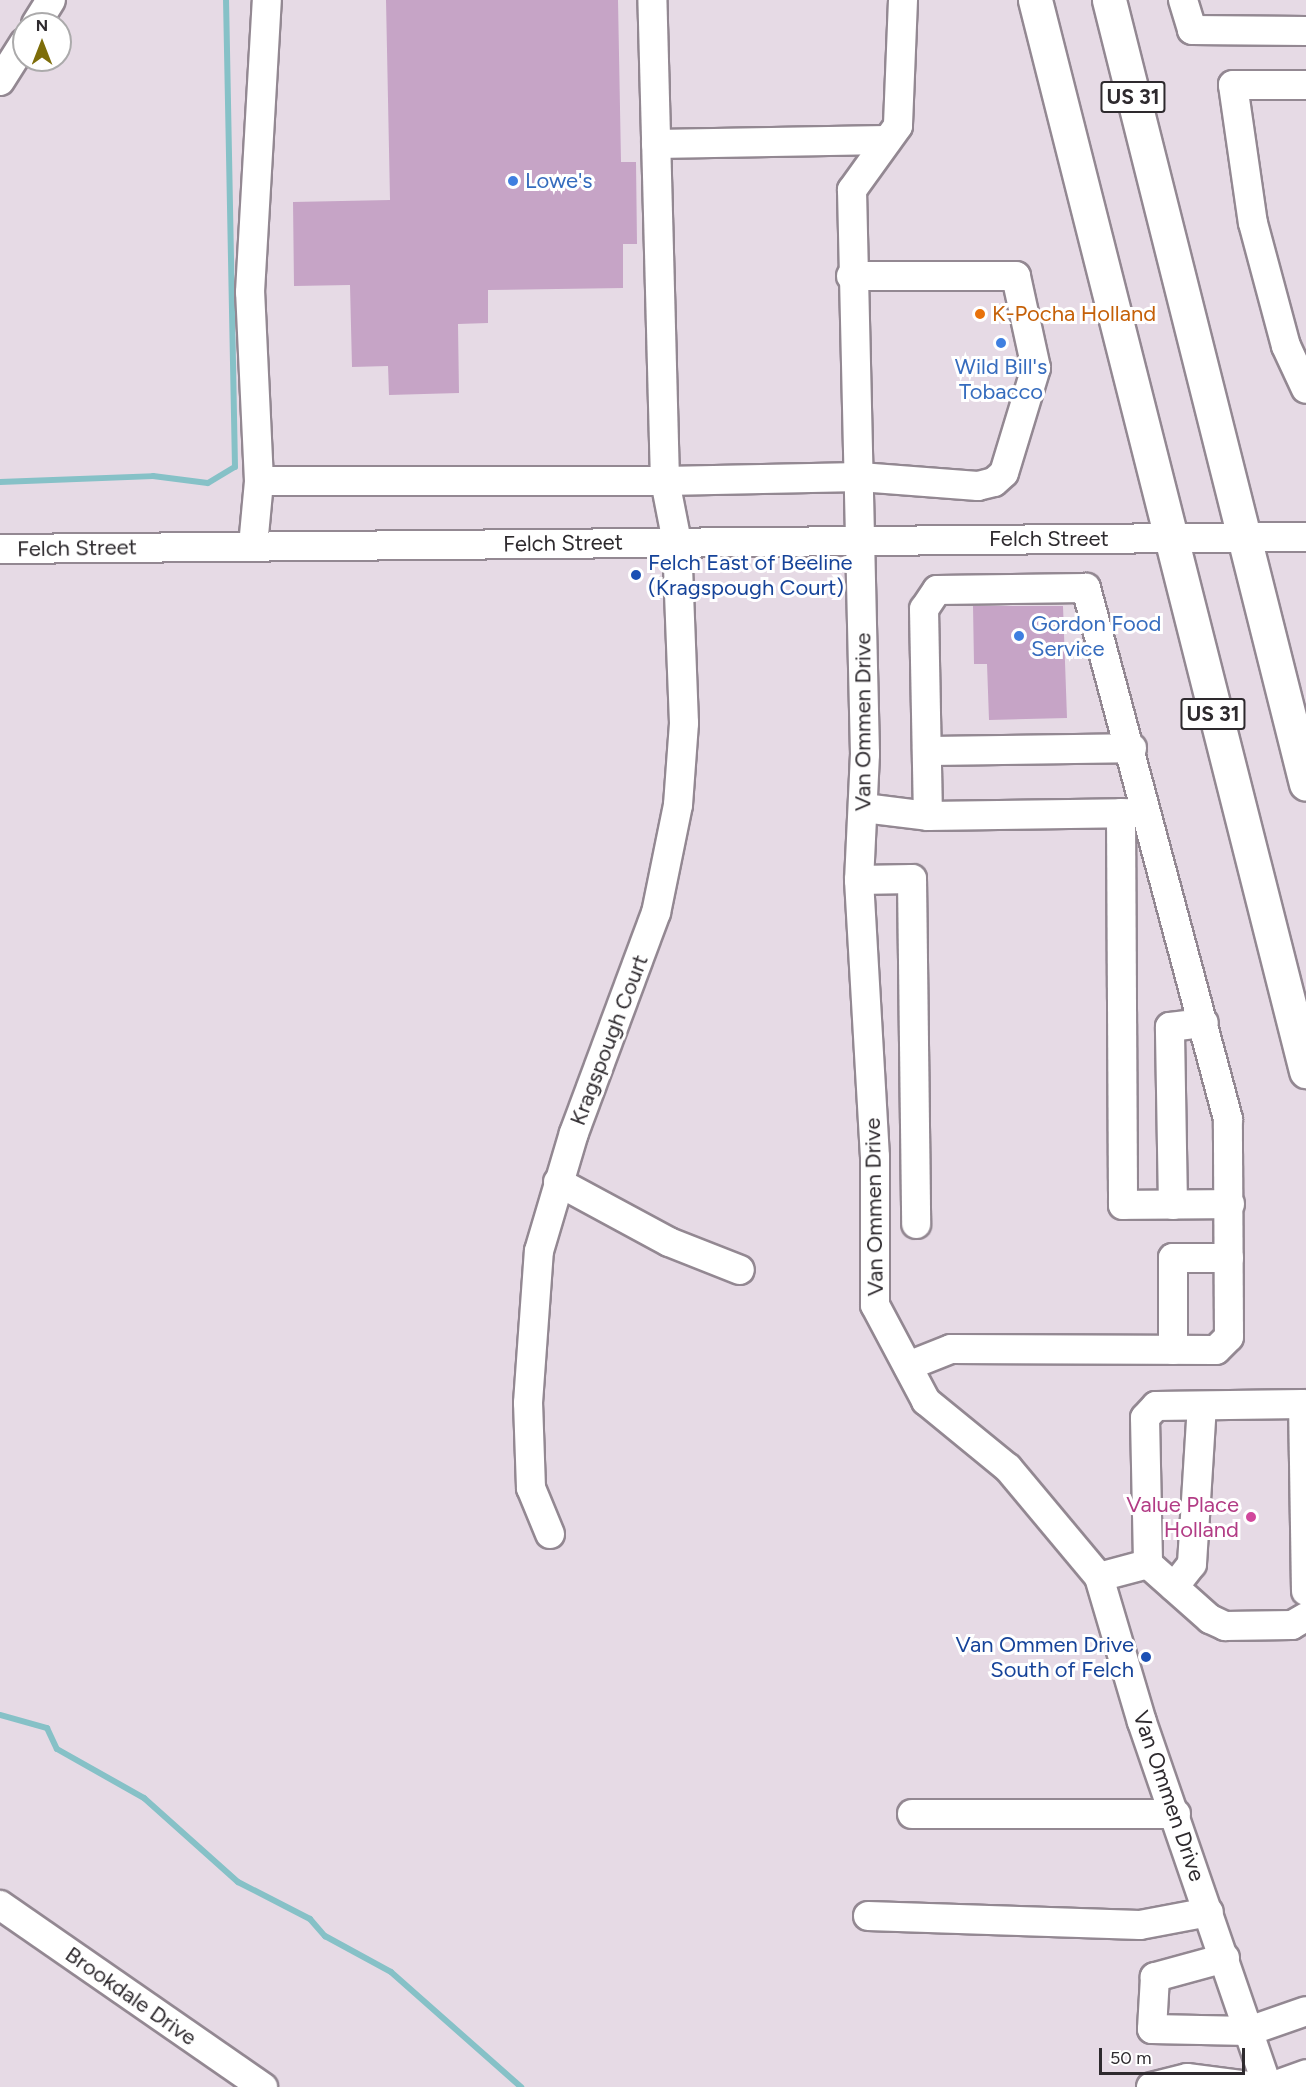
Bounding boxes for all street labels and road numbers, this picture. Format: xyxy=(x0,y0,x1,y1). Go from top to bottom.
road number: US 31 xyxy=(1100,79,1166,115)
street label: Felch Street xyxy=(989,526,1109,552)
street label: Felch Street xyxy=(503,529,623,557)
street label: Felch Street xyxy=(17,534,137,562)
street label: Van Ommen Drive xyxy=(850,633,876,811)
road number: US 31 xyxy=(1180,696,1246,732)
street label: Kragspough Court xyxy=(564,951,654,1129)
street label: Van Ommen Drive xyxy=(859,1118,889,1296)
street label: Van Ommen Drive xyxy=(1127,1707,1211,1885)
street label: Brookdale Drive xyxy=(60,1941,202,2051)

